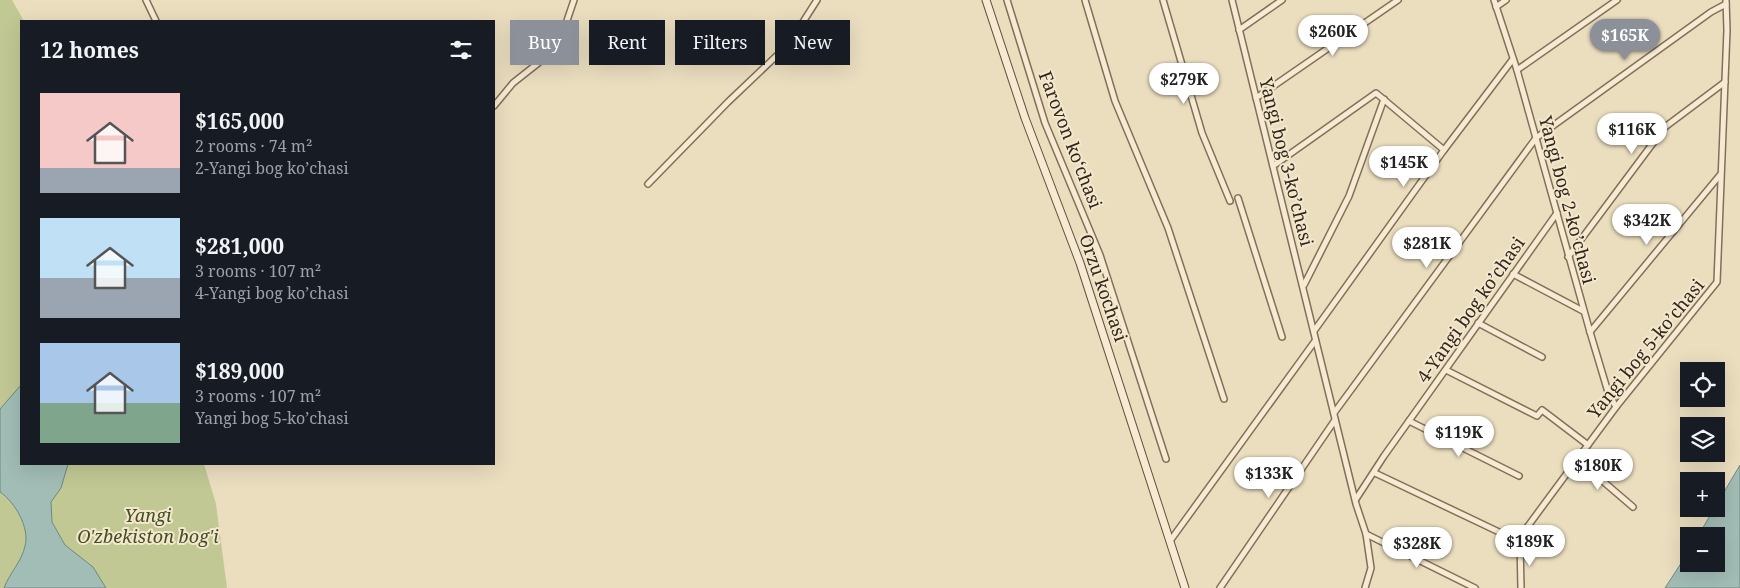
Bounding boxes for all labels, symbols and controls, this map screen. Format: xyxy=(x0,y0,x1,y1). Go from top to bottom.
pin: $260K xyxy=(1298,15,1368,57)
pin: $165K xyxy=(1590,18,1660,61)
chip: Buy xyxy=(510,20,579,65)
chip: Rent xyxy=(589,20,665,65)
chip: Filters xyxy=(675,20,765,65)
chip: New xyxy=(775,20,850,65)
text: $260K xyxy=(1309,20,1357,42)
text: $165K xyxy=(1601,24,1649,46)
text: 12 homes xyxy=(40,36,139,64)
icon: filters xyxy=(447,36,475,64)
pin: $279K xyxy=(1149,62,1219,105)
street label: Farovon koʻchasi xyxy=(1034,67,1108,212)
text: $279K xyxy=(1160,68,1208,90)
street label: Yangi bog 3-koʼchasi xyxy=(1254,74,1320,249)
text: $165,000 xyxy=(195,107,284,135)
street label: Yangi bog 2-koʼchasi xyxy=(1534,112,1602,287)
pin: $116K xyxy=(1597,112,1667,155)
icon: home xyxy=(80,113,140,173)
text: $116K xyxy=(1608,118,1656,140)
text: 2 rooms · 74 m² xyxy=(195,135,312,157)
pin: $145K xyxy=(1369,146,1439,188)
text: $145K xyxy=(1380,151,1428,173)
text: 2-Yangi bog koʼchasi xyxy=(195,157,349,179)
pin: $342K xyxy=(1612,204,1682,246)
text: $342K xyxy=(1623,209,1671,231)
pin: $281K xyxy=(1392,226,1462,269)
street label: Orzu kochasi xyxy=(1074,231,1134,345)
text: $281,000 xyxy=(195,232,284,260)
text: $281K xyxy=(1403,232,1451,254)
street label: 4-Yangi bog koʼchasi xyxy=(1411,232,1530,387)
icon: home xyxy=(80,238,140,298)
text: 3 rooms · 107 m² xyxy=(195,260,321,282)
street label: Yangi bog 5-koʼchasi xyxy=(1581,273,1709,424)
text: 4-Yangi bog koʼchasi xyxy=(195,282,349,304)
text: $189,000 xyxy=(195,357,284,385)
map controls xyxy=(1680,362,1725,572)
button: locate xyxy=(1680,362,1725,407)
icon: home xyxy=(80,363,140,423)
text: 3 rooms · 107 m² xyxy=(195,385,321,407)
text: Yangi bog 5-koʼchasi xyxy=(195,407,349,429)
pin: $119K xyxy=(1424,416,1494,458)
button: layers xyxy=(1680,417,1725,462)
text: $119K xyxy=(1435,421,1483,443)
pin: $180K xyxy=(1563,448,1633,491)
text: $180K xyxy=(1574,454,1622,476)
pin: $133K xyxy=(1234,456,1304,499)
text: $133K xyxy=(1245,462,1293,484)
button: + xyxy=(1680,472,1725,517)
park label: Yangi O'zbekiston bog'i xyxy=(77,503,219,548)
pin: $189K xyxy=(1495,524,1565,567)
pin: $328K xyxy=(1382,526,1452,569)
button: − xyxy=(1680,527,1725,572)
text: $189K xyxy=(1506,530,1554,552)
text: $328K xyxy=(1393,532,1441,554)

